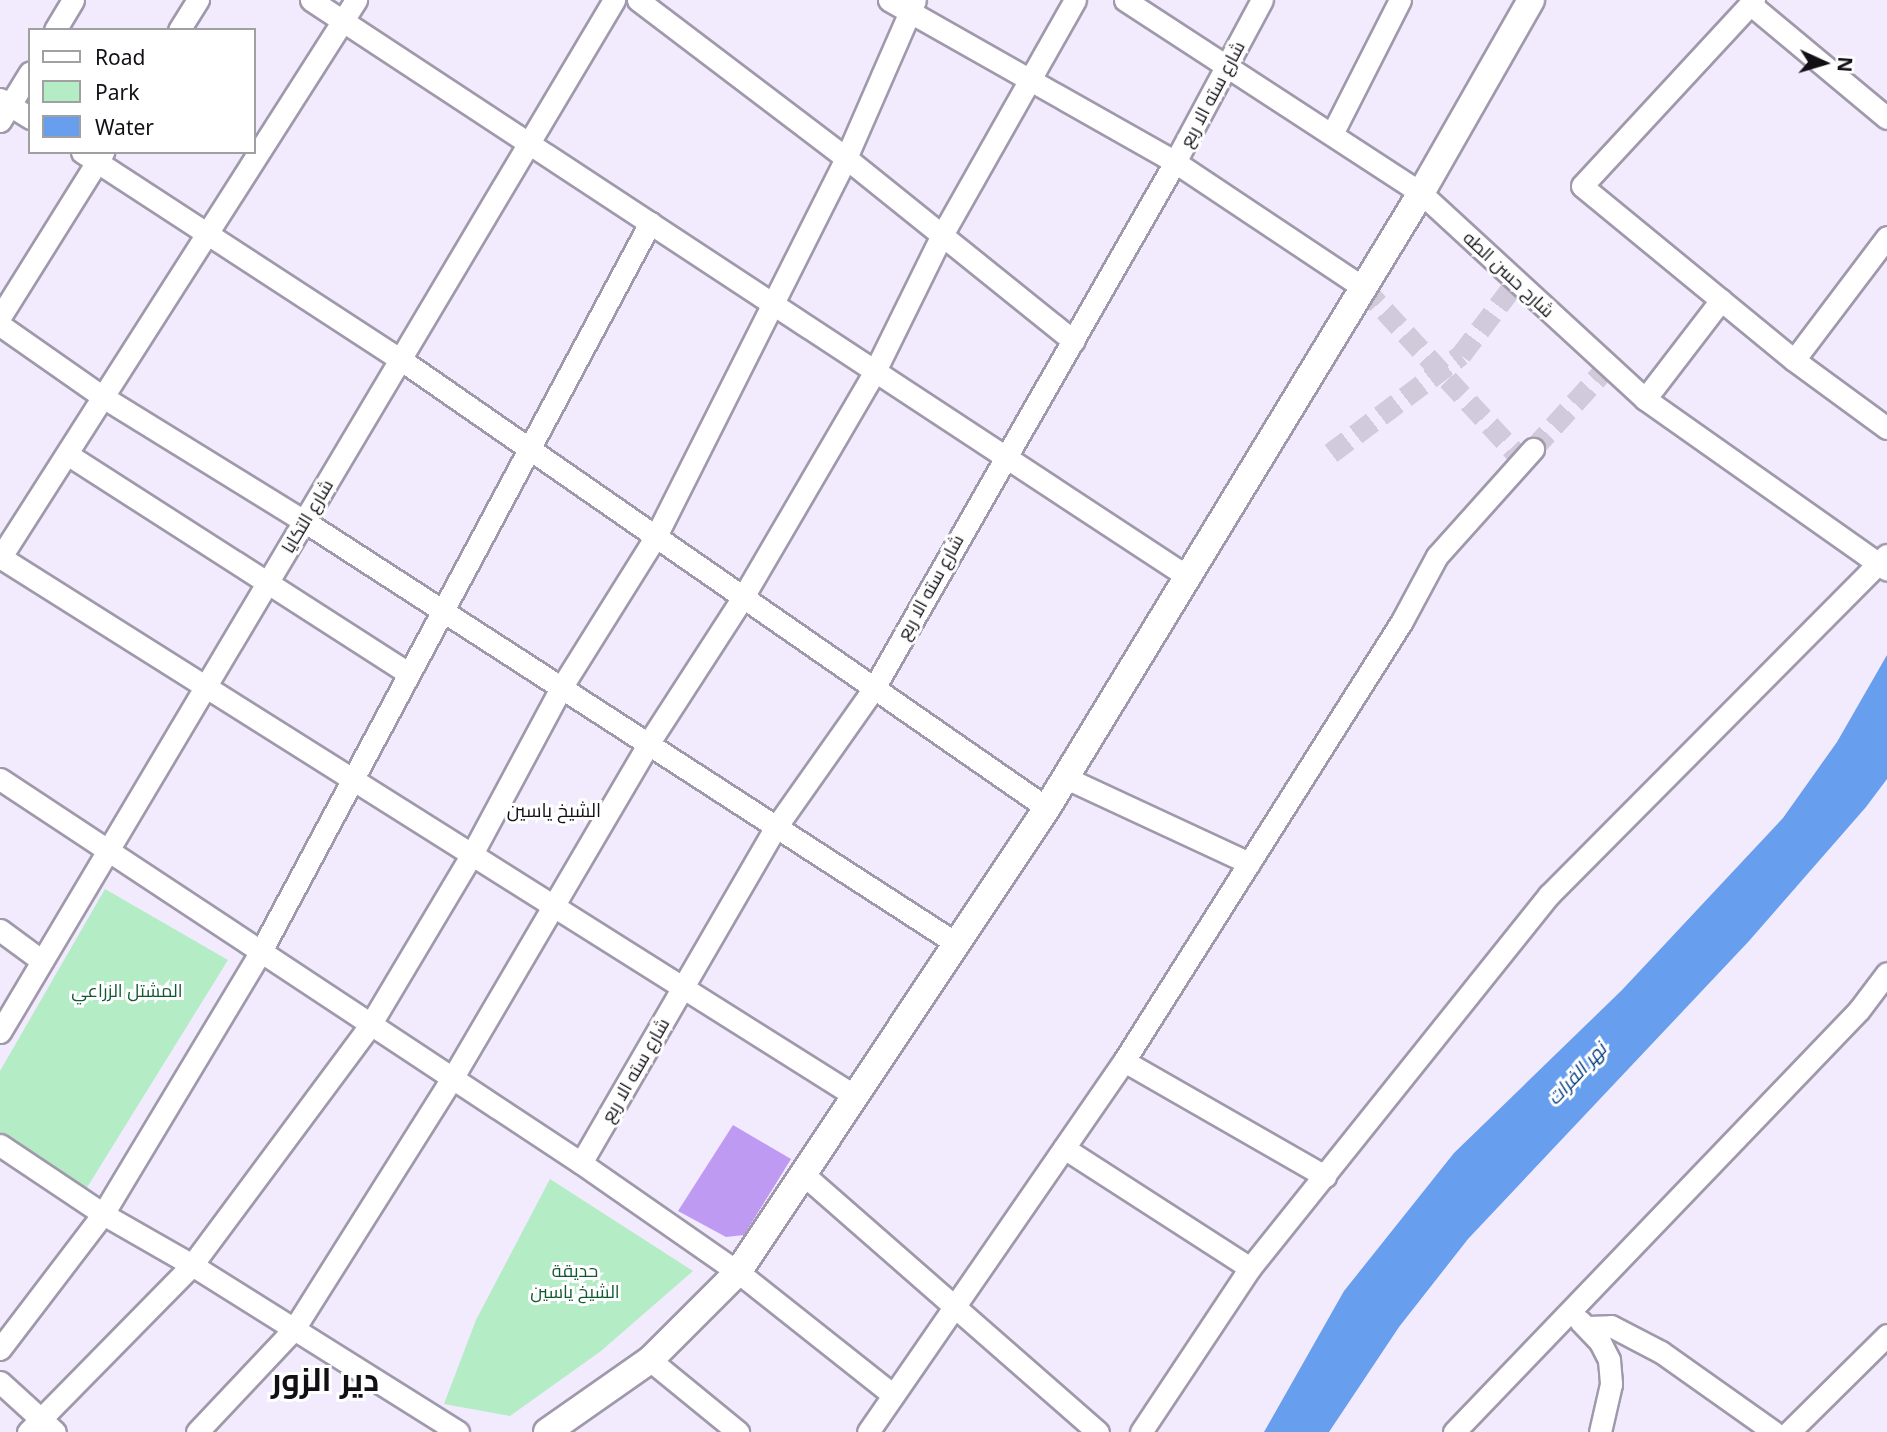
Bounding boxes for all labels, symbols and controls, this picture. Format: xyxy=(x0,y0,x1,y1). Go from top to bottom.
legend xyxy=(28,28,256,154)
north arrow xyxy=(1789,28,1859,98)
street label: شارع سته الا ربع xyxy=(1175,37,1249,151)
text: Road xyxy=(95,43,145,71)
text: N xyxy=(1831,56,1858,73)
text: Park xyxy=(95,78,139,106)
text: Water xyxy=(95,113,154,141)
street label: شارح حسن الطه xyxy=(1459,226,1559,322)
street label: شارع التكايا xyxy=(277,475,337,557)
street label: شارع سته الا ربع xyxy=(892,531,968,643)
district label: الشيخ ياسين xyxy=(507,800,601,822)
park label: المشتل الزراعي xyxy=(71,979,183,1001)
street label: شارع سته الا ربع xyxy=(596,1014,674,1126)
water label: نهر الفرات xyxy=(1543,1038,1611,1110)
park label: حديقة الشيخ ياسين xyxy=(530,1260,620,1302)
district label: دير الزور xyxy=(271,1360,379,1398)

